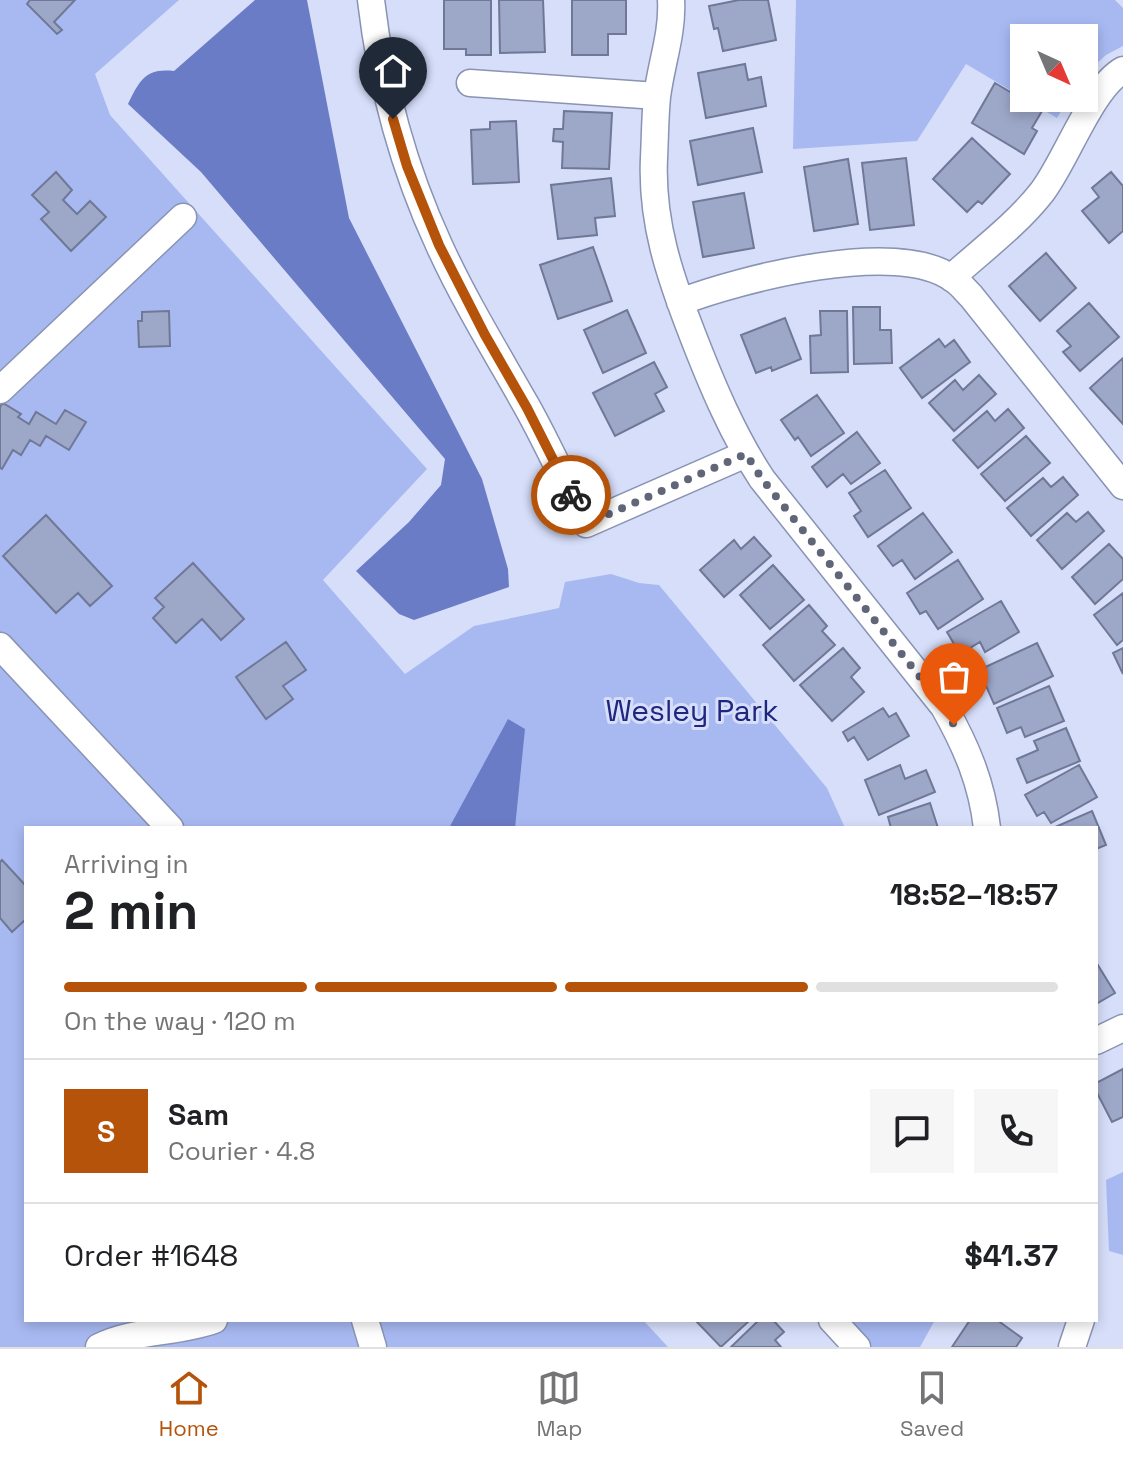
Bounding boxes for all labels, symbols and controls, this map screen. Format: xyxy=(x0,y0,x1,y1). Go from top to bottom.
north arrow xyxy=(1010,24,1098,112)
map controls xyxy=(1010,24,1098,112)
pin xyxy=(359,37,427,119)
icon: home xyxy=(371,49,415,93)
courier xyxy=(531,455,611,535)
icon: bike xyxy=(549,473,593,517)
pin xyxy=(920,643,988,725)
icon: bag xyxy=(932,655,976,699)
park label: Wesley Park xyxy=(606,691,778,730)
text: Arriving in xyxy=(64,847,188,881)
text: 18:52–18:57 xyxy=(890,875,1058,914)
text: 2 min xyxy=(64,878,198,944)
text: On the way · 120 m xyxy=(64,1004,296,1038)
button: chat xyxy=(870,1089,954,1173)
button: phone xyxy=(974,1089,1058,1173)
text: Sam xyxy=(168,1095,229,1134)
text: S xyxy=(97,1112,115,1151)
text: Courier · 4.8 xyxy=(168,1134,315,1168)
text: Order #1648 xyxy=(64,1236,238,1275)
text: $41.37 xyxy=(965,1236,1058,1275)
tab: Home xyxy=(159,1366,219,1442)
tab: Map xyxy=(536,1366,582,1442)
tab: Saved xyxy=(900,1366,964,1442)

